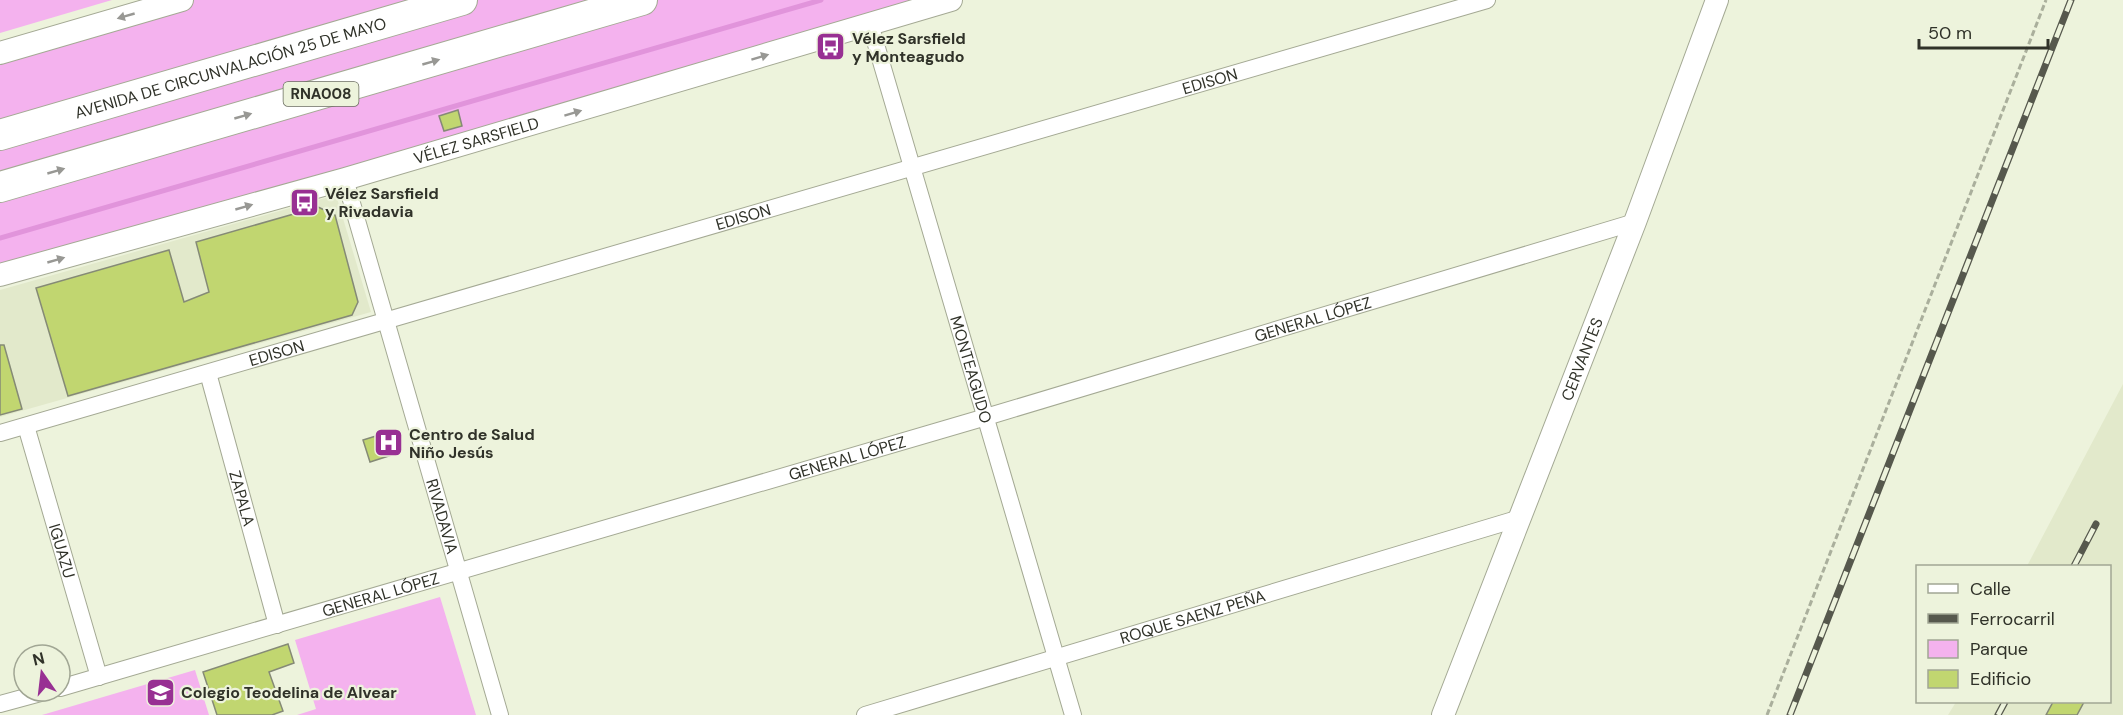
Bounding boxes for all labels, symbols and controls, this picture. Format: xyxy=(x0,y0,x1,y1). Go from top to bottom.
one-way arrow xyxy=(117,12,135,21)
scale bar xyxy=(1919,12,2048,50)
street label: AVENIDA DE CIRCUNVALACIÓN 25 DE MAYO xyxy=(72,13,389,124)
text: 50 m xyxy=(1928,21,1972,45)
place label: Vélez Sarsfield y Monteagudo xyxy=(852,28,966,67)
bus stop icon: Vélez Sarsfield y Monteagudo xyxy=(815,31,847,63)
one-way arrow xyxy=(751,52,769,61)
one-way arrow xyxy=(422,57,440,66)
street label: EDISON xyxy=(1180,63,1240,99)
road number: RNA008 xyxy=(284,82,358,106)
one-way arrow xyxy=(564,108,582,117)
one-way arrow xyxy=(234,111,252,120)
street label: VÉLEZ SARSFIELD xyxy=(411,112,542,169)
one-way arrow xyxy=(47,166,65,175)
place label: Vélez Sarsfield y Rivadavia xyxy=(325,183,439,222)
bus stop icon: Vélez Sarsfield y Rivadavia xyxy=(288,186,320,218)
street label: EDISON xyxy=(713,199,773,235)
one-way arrow xyxy=(235,202,253,211)
one-way arrow xyxy=(47,254,65,264)
street label: GENERAL LÓPEZ xyxy=(1252,292,1374,347)
street label: MONTEAGUDO xyxy=(945,313,997,426)
street label: CERVANTES xyxy=(1556,315,1608,404)
street label: EDISON xyxy=(247,335,307,371)
place label: Centro de Salud Niño Jesús xyxy=(409,424,535,463)
hospital icon: Centro de Salud Niño Jesús xyxy=(372,427,404,459)
street label: GENERAL LÓPEZ xyxy=(786,431,908,485)
street label: ZAPALA xyxy=(224,468,260,529)
street label: RIVADAVIA xyxy=(421,476,463,557)
street label: IGUAZU xyxy=(44,521,80,581)
legend xyxy=(1916,565,2111,703)
street label: GENERAL LÓPEZ xyxy=(320,568,442,622)
text: Calle xyxy=(1970,577,2011,601)
street label: ROQUE SAENZ PEÑA xyxy=(1117,585,1268,649)
text: Ferrocarril xyxy=(1970,607,2055,631)
text: Parque xyxy=(1970,637,2028,661)
north arrow xyxy=(12,643,72,703)
text: N xyxy=(30,647,47,671)
text: Edificio xyxy=(1970,667,2031,691)
school or university icon: Colegio Teodelina de Alvear xyxy=(144,676,176,708)
place label: Colegio Teodelina de Alvear xyxy=(181,682,397,703)

